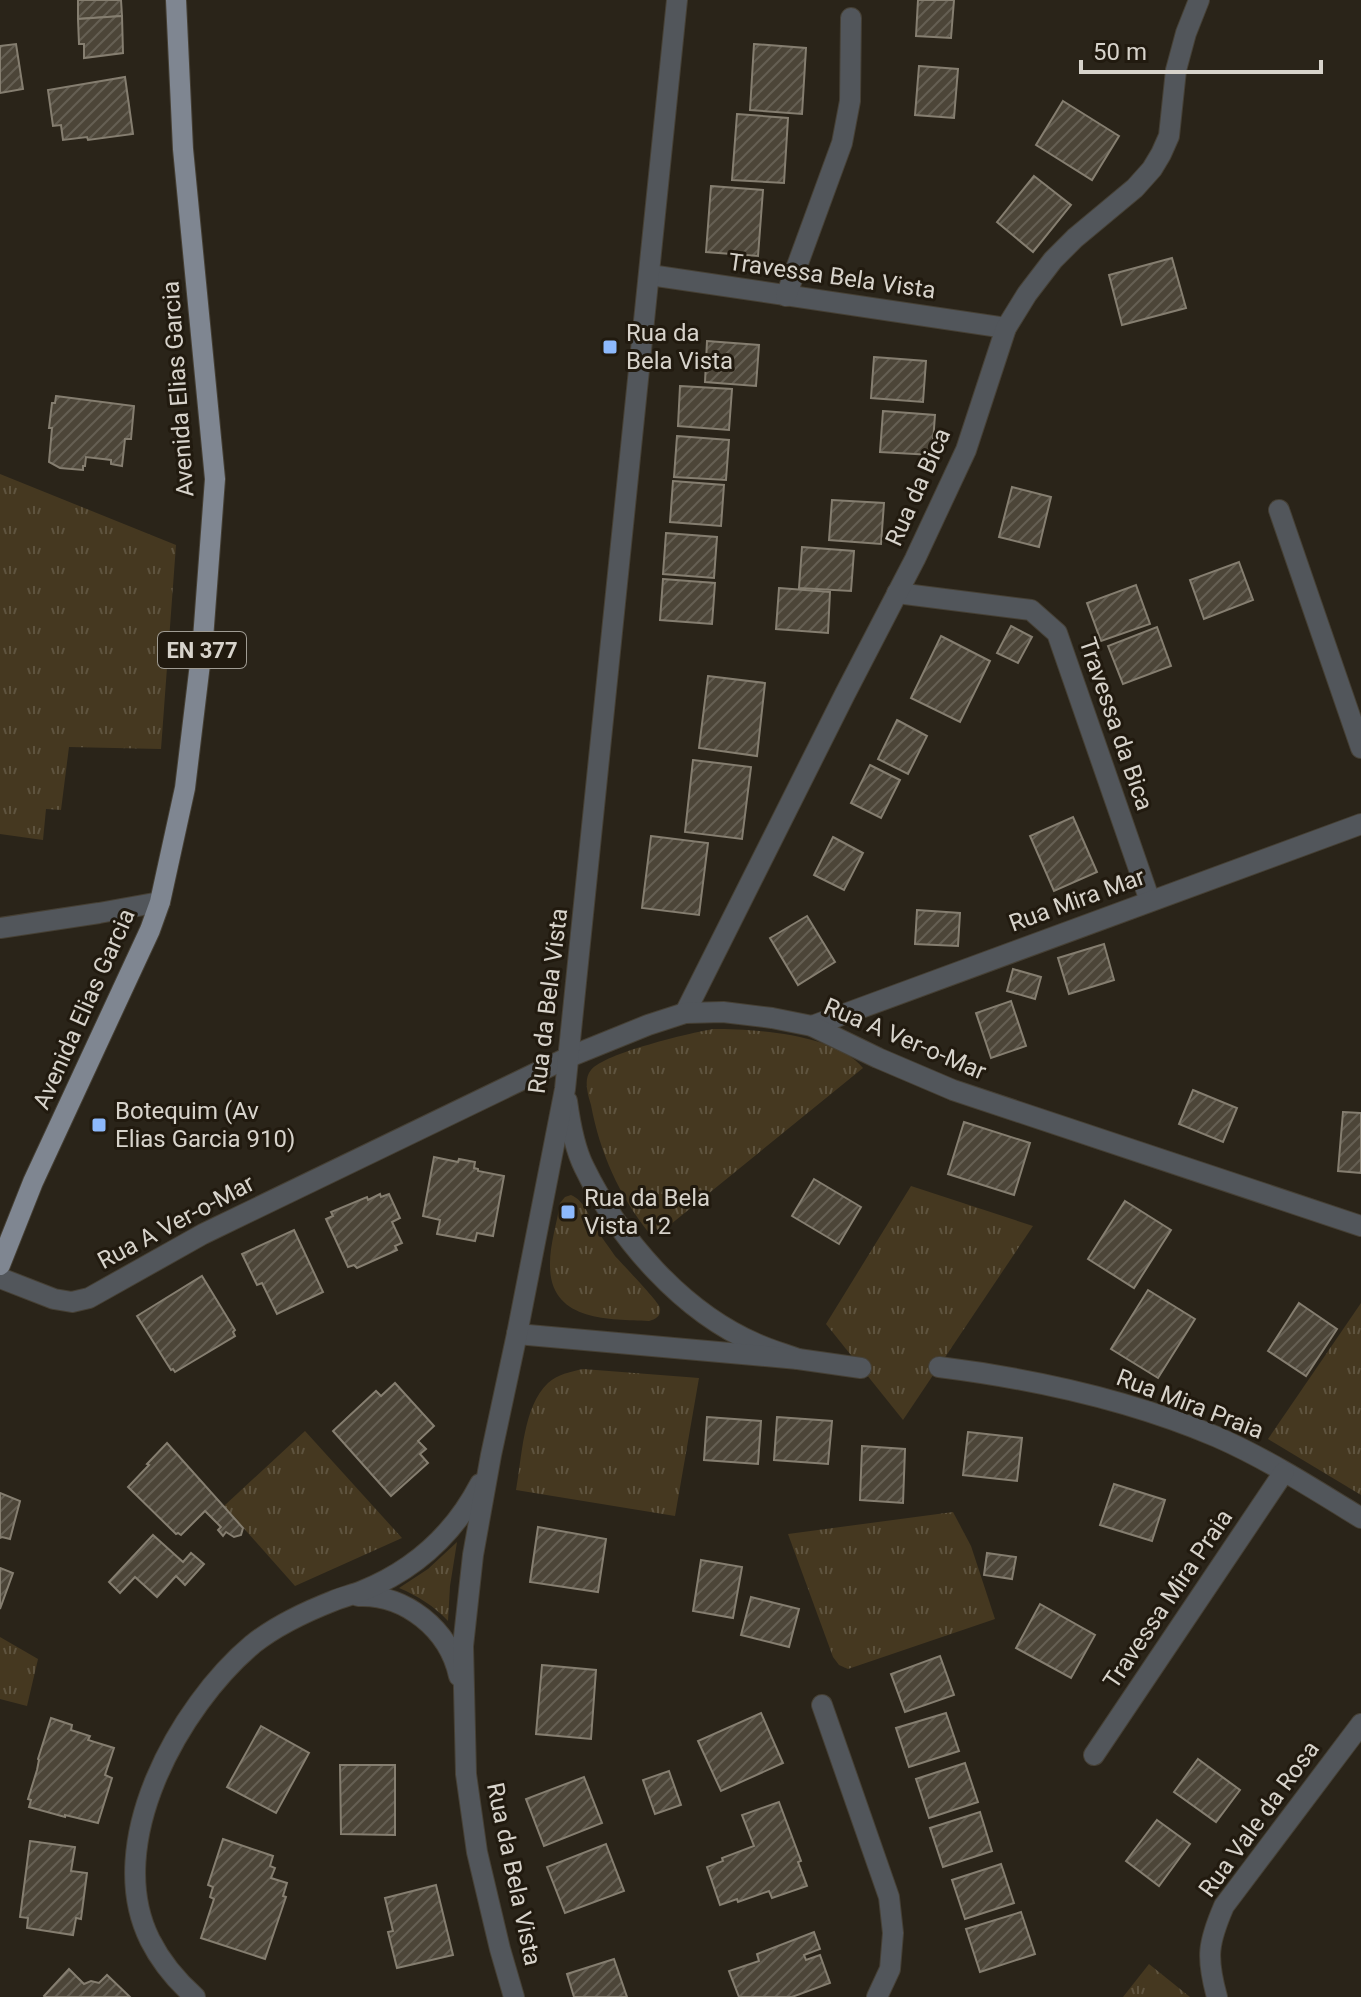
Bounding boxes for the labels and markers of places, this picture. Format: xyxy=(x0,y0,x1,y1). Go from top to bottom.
place label: Rua da Bela Vista xyxy=(626,319,733,375)
marker: Rua da Bela Vista xyxy=(601,338,619,356)
place label: Botequim (Av Elias Garcia 910) xyxy=(115,1097,295,1153)
marker: Botequim (Av Elias Garcia 910) xyxy=(90,1116,108,1134)
place label: Rua da Bela Vista 12 xyxy=(584,1184,710,1240)
marker: Rua da Bela Vista 12 xyxy=(559,1203,577,1221)

